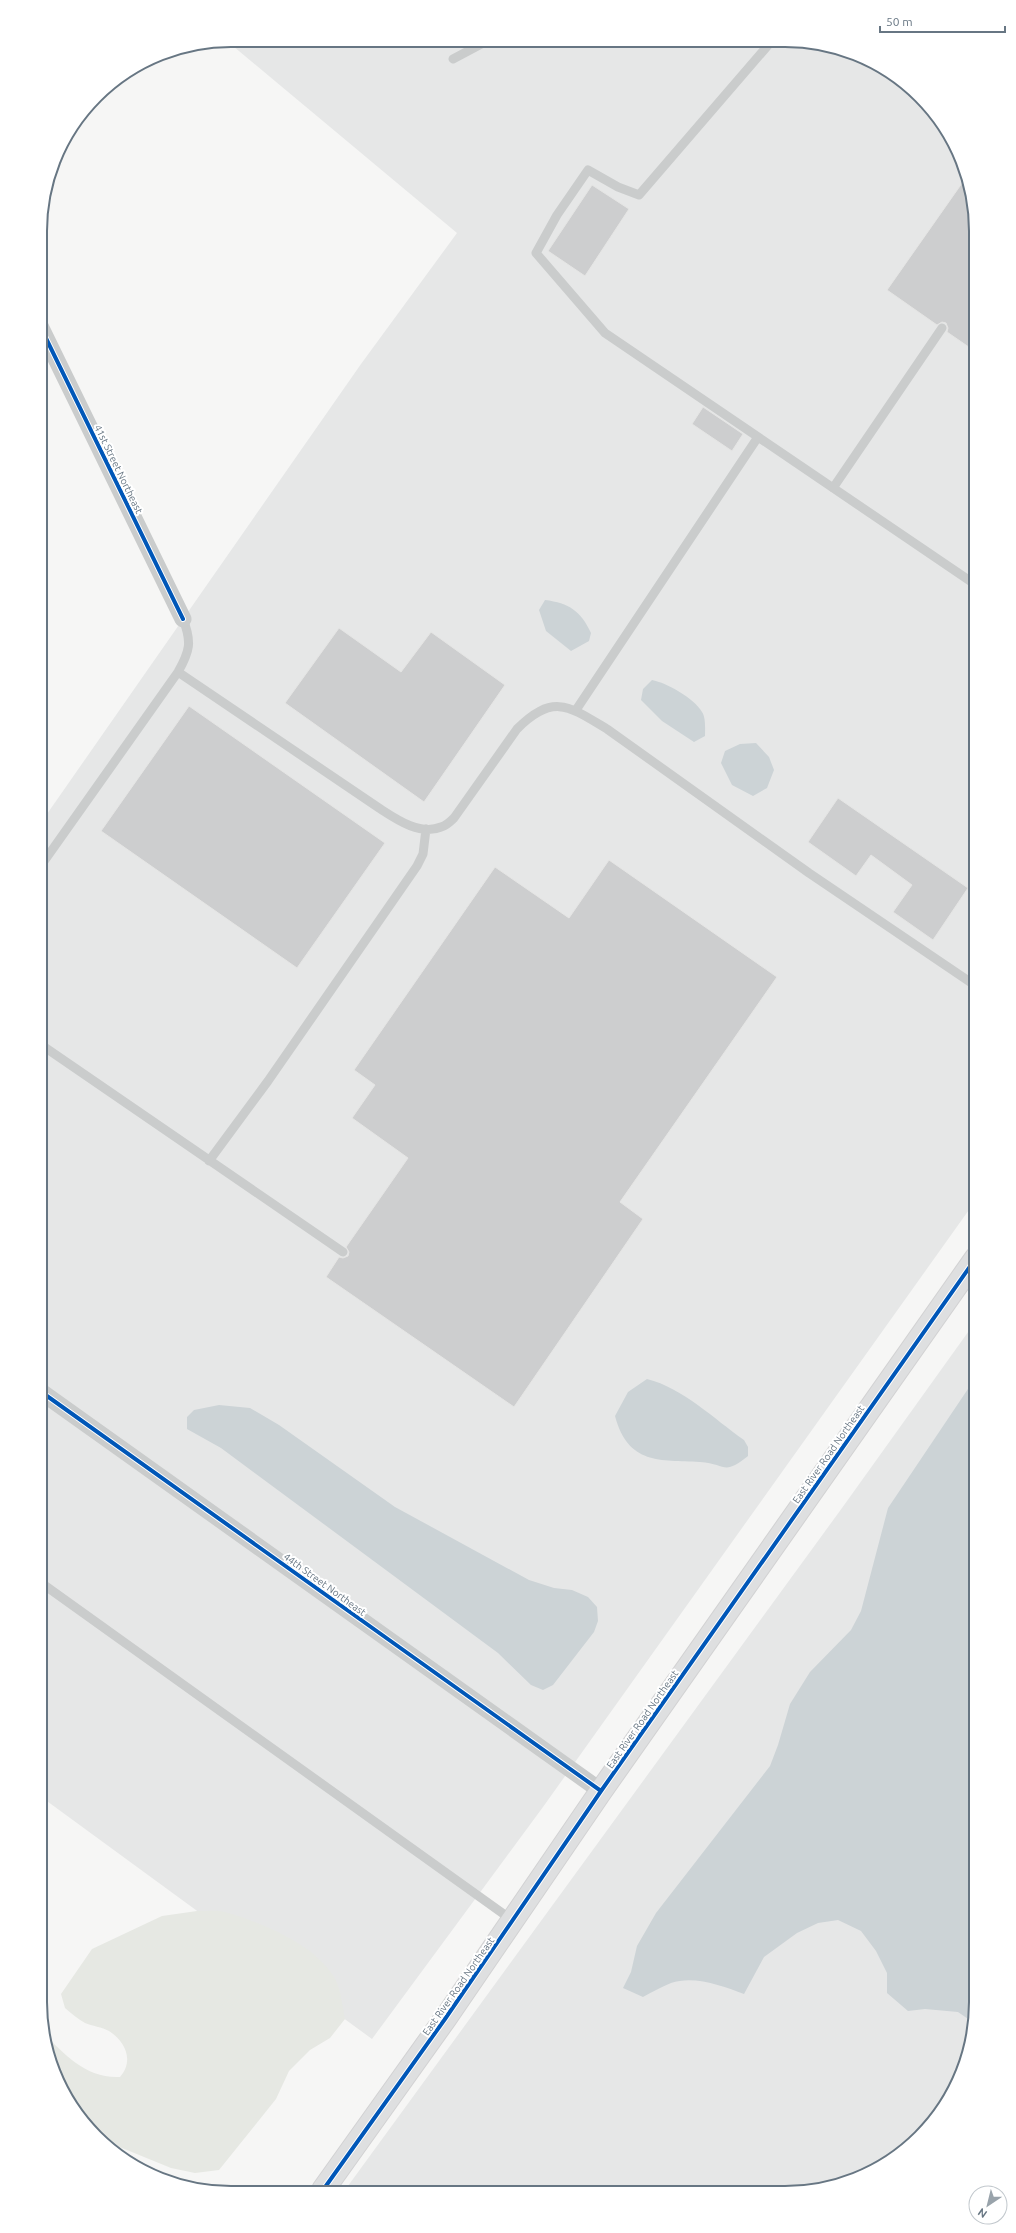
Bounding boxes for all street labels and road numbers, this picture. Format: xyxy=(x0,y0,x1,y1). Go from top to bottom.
street label: 41st Street Northeast xyxy=(92,423,145,515)
street label: East River Road Northeast xyxy=(790,1403,867,1505)
street label: 44th Street Northeast xyxy=(282,1551,368,1618)
street label: East River Road Northeast xyxy=(604,1668,681,1770)
street label: East River Road Northeast xyxy=(420,1935,497,2037)

